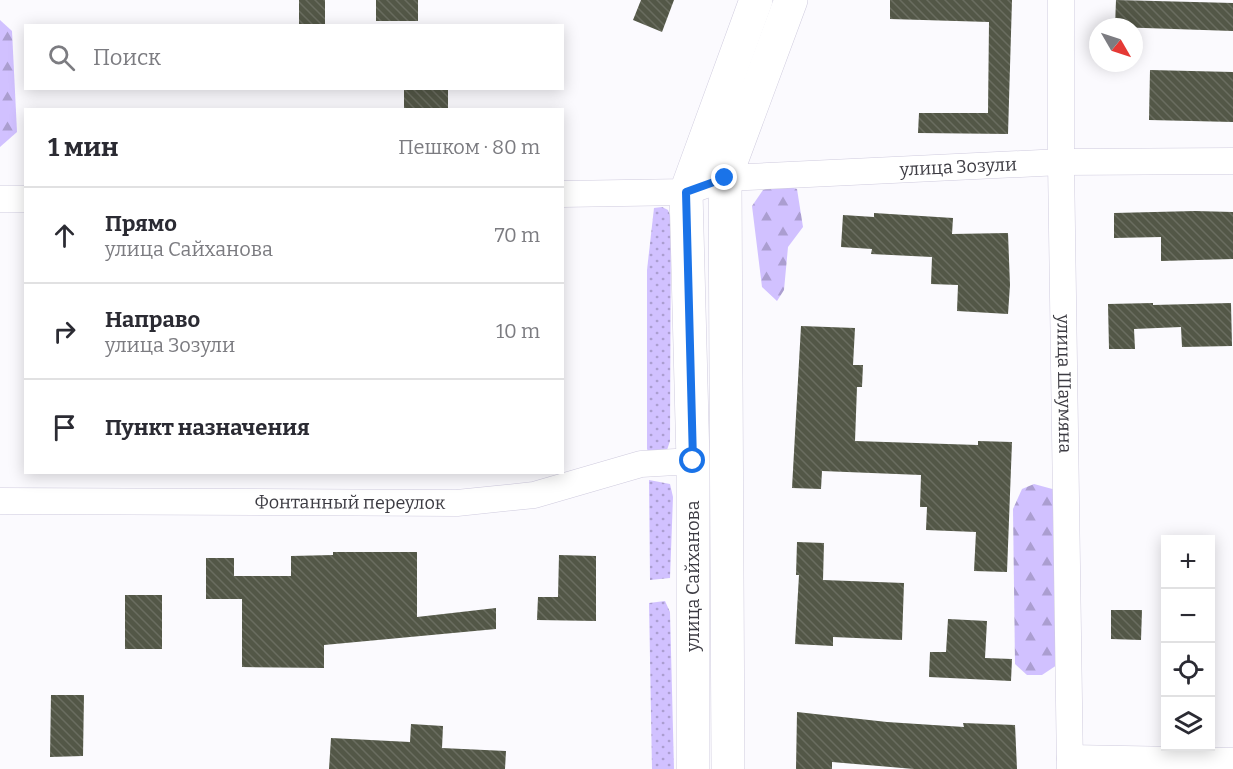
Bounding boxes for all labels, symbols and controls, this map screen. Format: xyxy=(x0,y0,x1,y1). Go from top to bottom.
north arrow xyxy=(1089,18,1143,72)
search box xyxy=(24,24,564,90)
icon: search xyxy=(45,41,78,74)
text: Поиск xyxy=(93,44,161,71)
text: 1 мин xyxy=(48,132,118,163)
text: Пешком · 80 m xyxy=(398,135,540,159)
street label: улица Зозули xyxy=(898,153,1017,181)
route end xyxy=(711,164,737,190)
text: Прямо xyxy=(105,210,177,237)
icon: ahead xyxy=(48,219,81,252)
text: 70 m xyxy=(494,223,540,247)
text: улица Сайханова xyxy=(105,237,273,261)
text: Направо xyxy=(105,306,200,333)
street label: улица Шаумяна xyxy=(1052,313,1076,454)
icon: right xyxy=(48,315,81,348)
text: 10 m xyxy=(496,319,540,343)
text: улица Зозули xyxy=(105,333,235,357)
icon: arrive xyxy=(48,411,81,444)
text: Пункт назначения xyxy=(105,414,310,441)
route start xyxy=(679,447,705,473)
street label: Фонтанный переулок xyxy=(254,491,446,514)
street label: улица Сайханова xyxy=(682,500,704,653)
map controls xyxy=(1161,535,1215,751)
button: + xyxy=(1161,535,1215,589)
button: − xyxy=(1161,589,1215,643)
button: locate xyxy=(1161,643,1215,697)
button: layers xyxy=(1161,697,1215,751)

